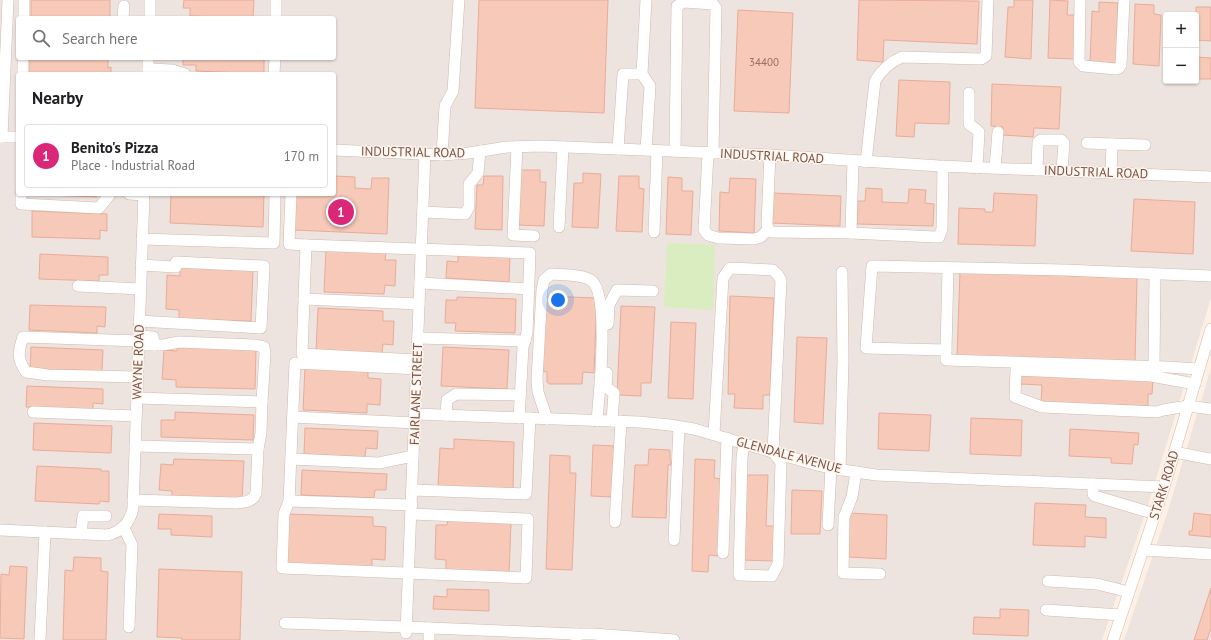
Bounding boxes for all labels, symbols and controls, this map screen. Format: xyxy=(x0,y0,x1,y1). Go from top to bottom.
map controls xyxy=(1163,12,1199,84)
button: + xyxy=(1163,12,1199,48)
search box xyxy=(16,16,336,60)
icon: search xyxy=(30,27,52,49)
text: Search here xyxy=(62,29,138,48)
button: − xyxy=(1163,48,1199,84)
house number: 34400 xyxy=(749,55,779,69)
text: Nearby xyxy=(32,87,83,109)
text: Benito's Pizza xyxy=(71,138,158,157)
street label: INDUSTRIAL ROAD xyxy=(361,143,465,161)
street label: INDUSTRIAL ROAD xyxy=(720,145,824,167)
text: 1 xyxy=(42,148,50,165)
text: 170 m xyxy=(284,148,319,165)
text: Place · Industrial Road xyxy=(71,157,195,174)
street label: INDUSTRIAL ROAD xyxy=(1044,162,1148,182)
pin: 1 xyxy=(328,197,354,227)
your location xyxy=(548,290,568,310)
street label: WAYNE ROAD xyxy=(128,324,148,400)
street label: FAIRLANE STREET xyxy=(406,343,426,445)
street label: GLENDALE AVENUE xyxy=(734,433,844,477)
street label: STARK ROAD xyxy=(1145,448,1183,522)

